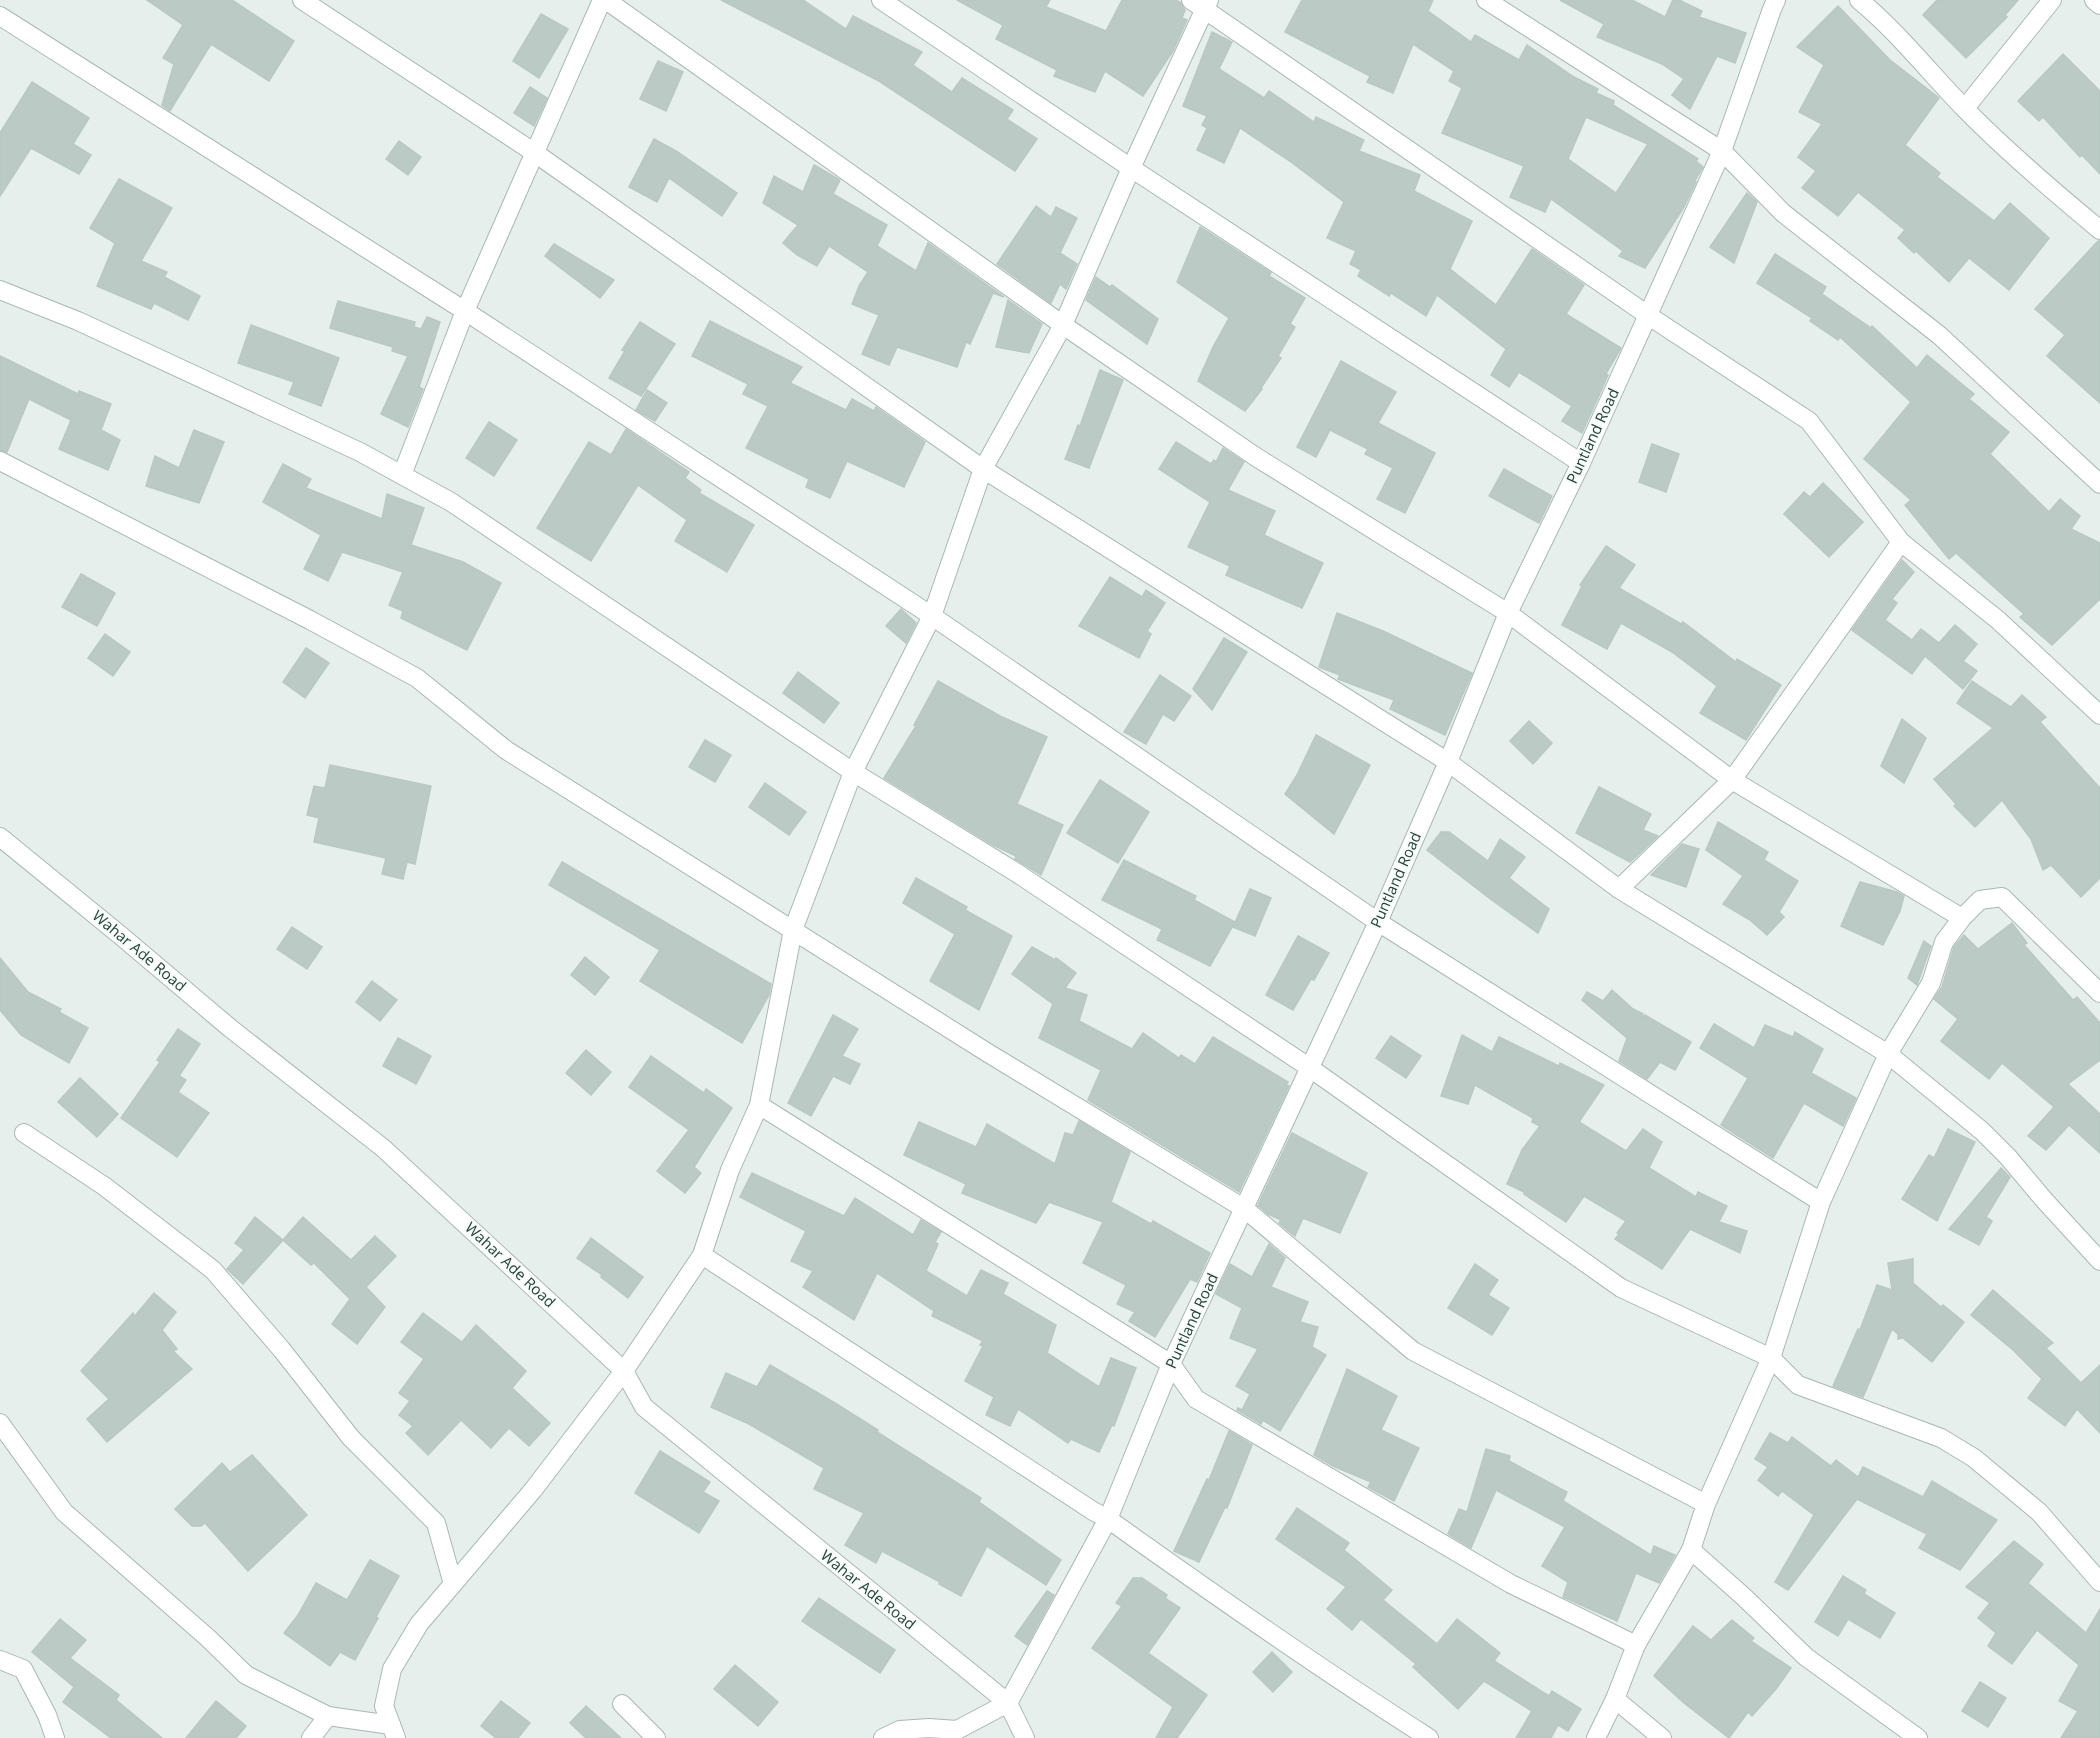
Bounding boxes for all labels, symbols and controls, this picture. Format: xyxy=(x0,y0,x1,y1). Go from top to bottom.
street label: Puntland Road xyxy=(1561,385,1623,486)
street label: Puntland Road xyxy=(1365,828,1425,931)
street label: Wahar Ade Road xyxy=(89,905,191,995)
street label: Wahar Ade Road xyxy=(461,1217,560,1311)
street label: Puntland Road xyxy=(1160,1270,1222,1371)
street label: Wahar Ade Road xyxy=(817,1545,920,1634)

